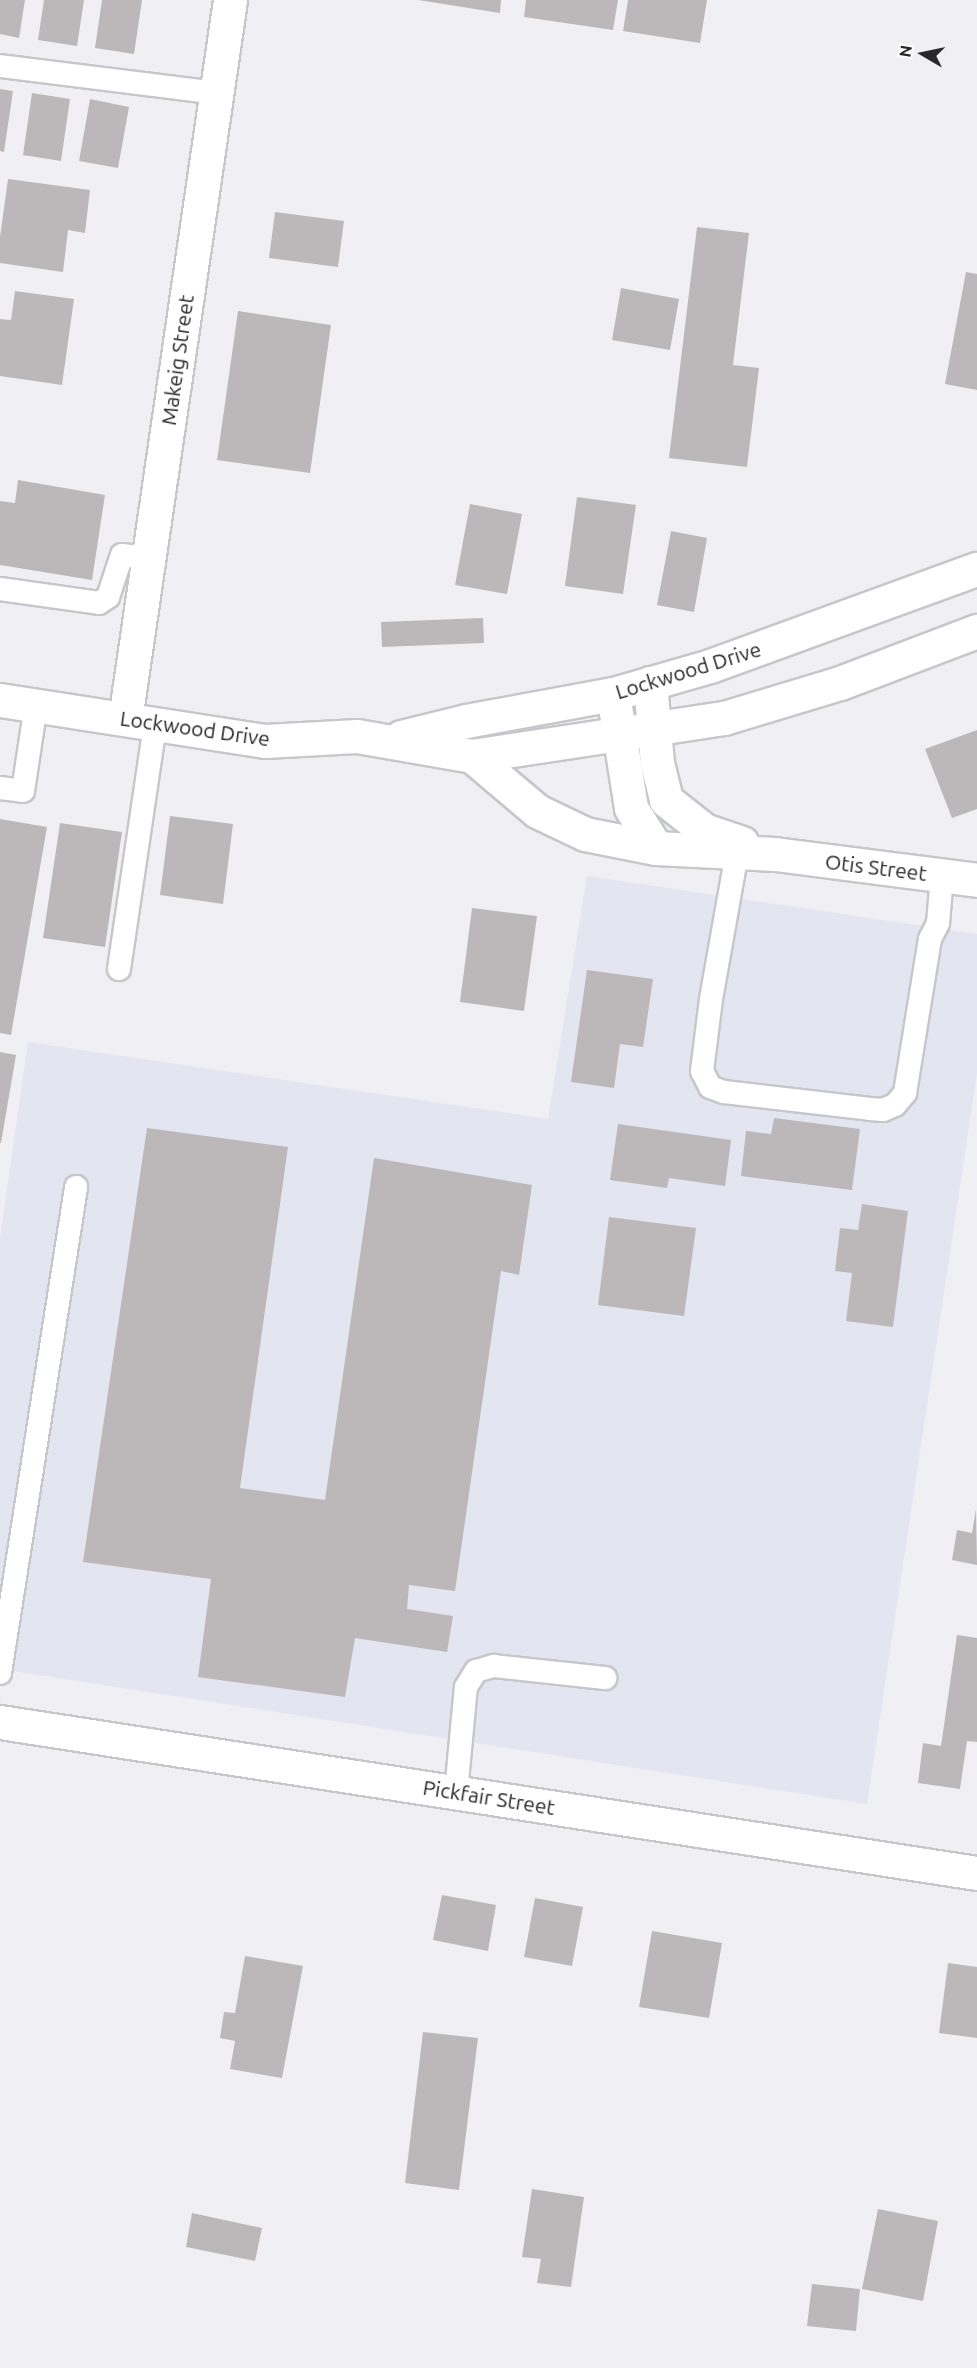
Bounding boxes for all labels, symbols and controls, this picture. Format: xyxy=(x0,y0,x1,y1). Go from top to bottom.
north arrow xyxy=(893,24,953,84)
text: N xyxy=(895,44,915,58)
street label: Makeig Street xyxy=(155,293,199,427)
street label: Lockwood Drive xyxy=(612,636,764,704)
street label: Lockwood Drive xyxy=(118,705,272,751)
street label: Otis Street xyxy=(824,848,928,886)
street label: Pickfair Street xyxy=(421,1774,557,1820)

